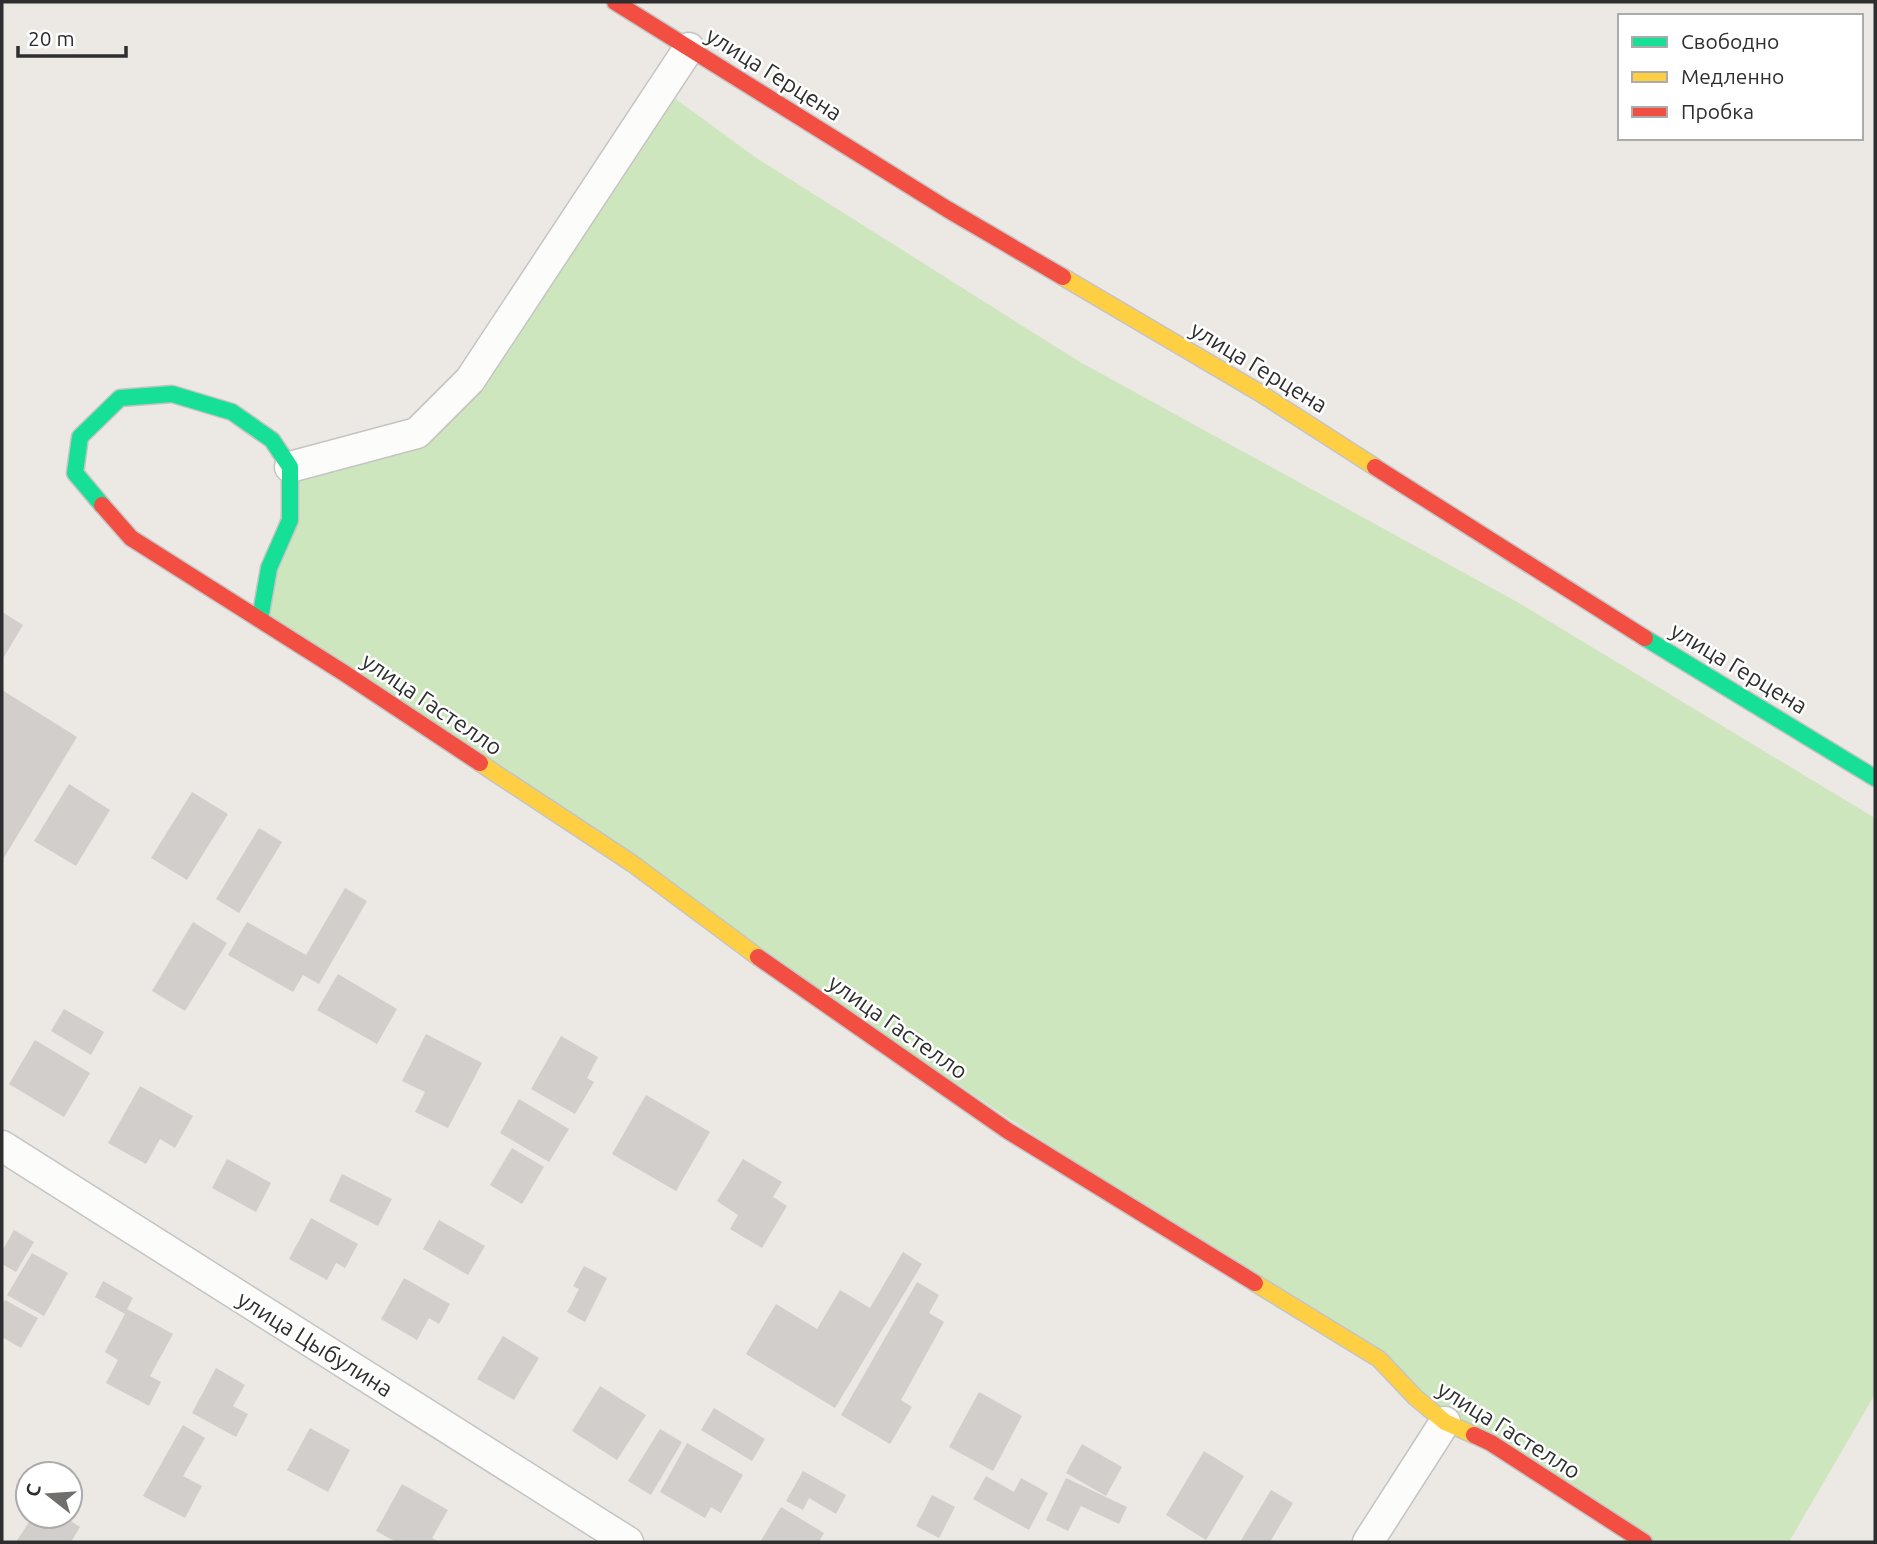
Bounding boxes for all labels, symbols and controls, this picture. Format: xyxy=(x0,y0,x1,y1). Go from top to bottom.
scale bar xyxy=(18,14,126,58)
legend xyxy=(1618,14,1863,140)
street label: улица Герцена xyxy=(702,22,847,125)
text: 20 m xyxy=(28,26,75,50)
text: Свободно xyxy=(1681,29,1779,53)
text: Медленно xyxy=(1681,64,1784,88)
text: Пробка xyxy=(1681,99,1754,123)
street label: улица Герцена xyxy=(1186,316,1332,417)
street label: улица Герцена xyxy=(1666,617,1812,718)
street label: улица Гастелло xyxy=(357,647,507,760)
street label: улица Гастелло xyxy=(824,969,973,1084)
street label: улица Цыбулина xyxy=(233,1286,397,1401)
street label: улица Гастелло xyxy=(1433,1376,1585,1484)
north arrow xyxy=(14,1460,84,1530)
text: С xyxy=(20,1481,45,1499)

